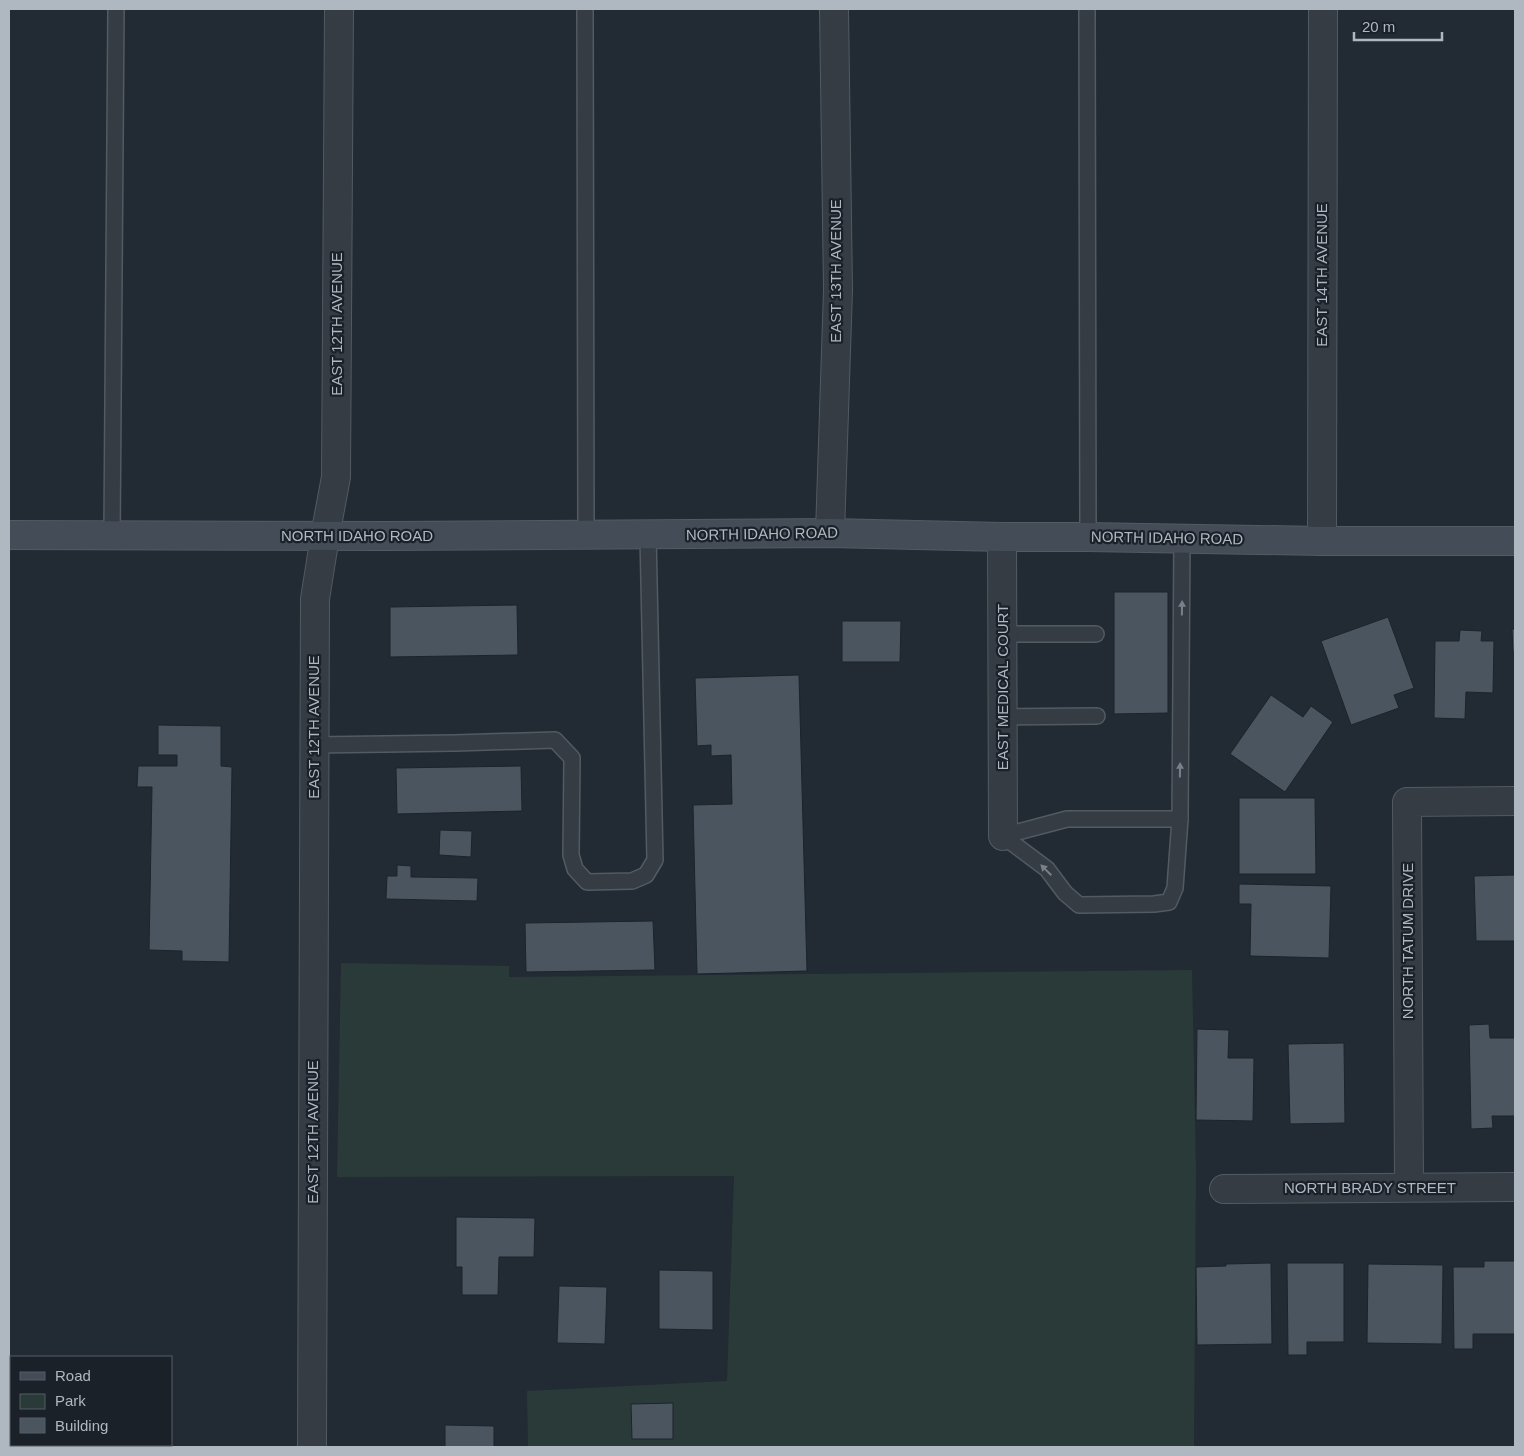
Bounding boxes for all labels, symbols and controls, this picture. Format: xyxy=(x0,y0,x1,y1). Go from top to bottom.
scale bar xyxy=(1354,10,1442,42)
text: 20 m xyxy=(1362,18,1395,35)
street label: EAST 13TH AVENUE xyxy=(827,199,844,343)
street label: EAST 14TH AVENUE xyxy=(1313,203,1330,347)
street label: EAST 12TH AVENUE xyxy=(328,252,345,396)
street label: NORTH IDAHO ROAD xyxy=(686,524,838,543)
street label: NORTH IDAHO ROAD xyxy=(281,527,433,544)
street label: NORTH IDAHO ROAD xyxy=(1091,528,1243,547)
one-way arrow xyxy=(1178,599,1186,615)
street label: EAST MEDICAL COURT xyxy=(994,604,1011,770)
street label: EAST 12TH AVENUE xyxy=(305,655,322,799)
one-way arrow xyxy=(1176,762,1184,778)
street label: NORTH TATUM DRIVE xyxy=(1399,863,1416,1019)
one-way arrow xyxy=(1040,864,1052,876)
street label: EAST 12TH AVENUE xyxy=(304,1060,321,1204)
street label: NORTH BRADY STREET xyxy=(1284,1179,1456,1196)
legend xyxy=(10,1356,172,1446)
text: Road xyxy=(55,1367,91,1384)
text: Park xyxy=(55,1392,86,1409)
text: Building xyxy=(55,1417,108,1434)

